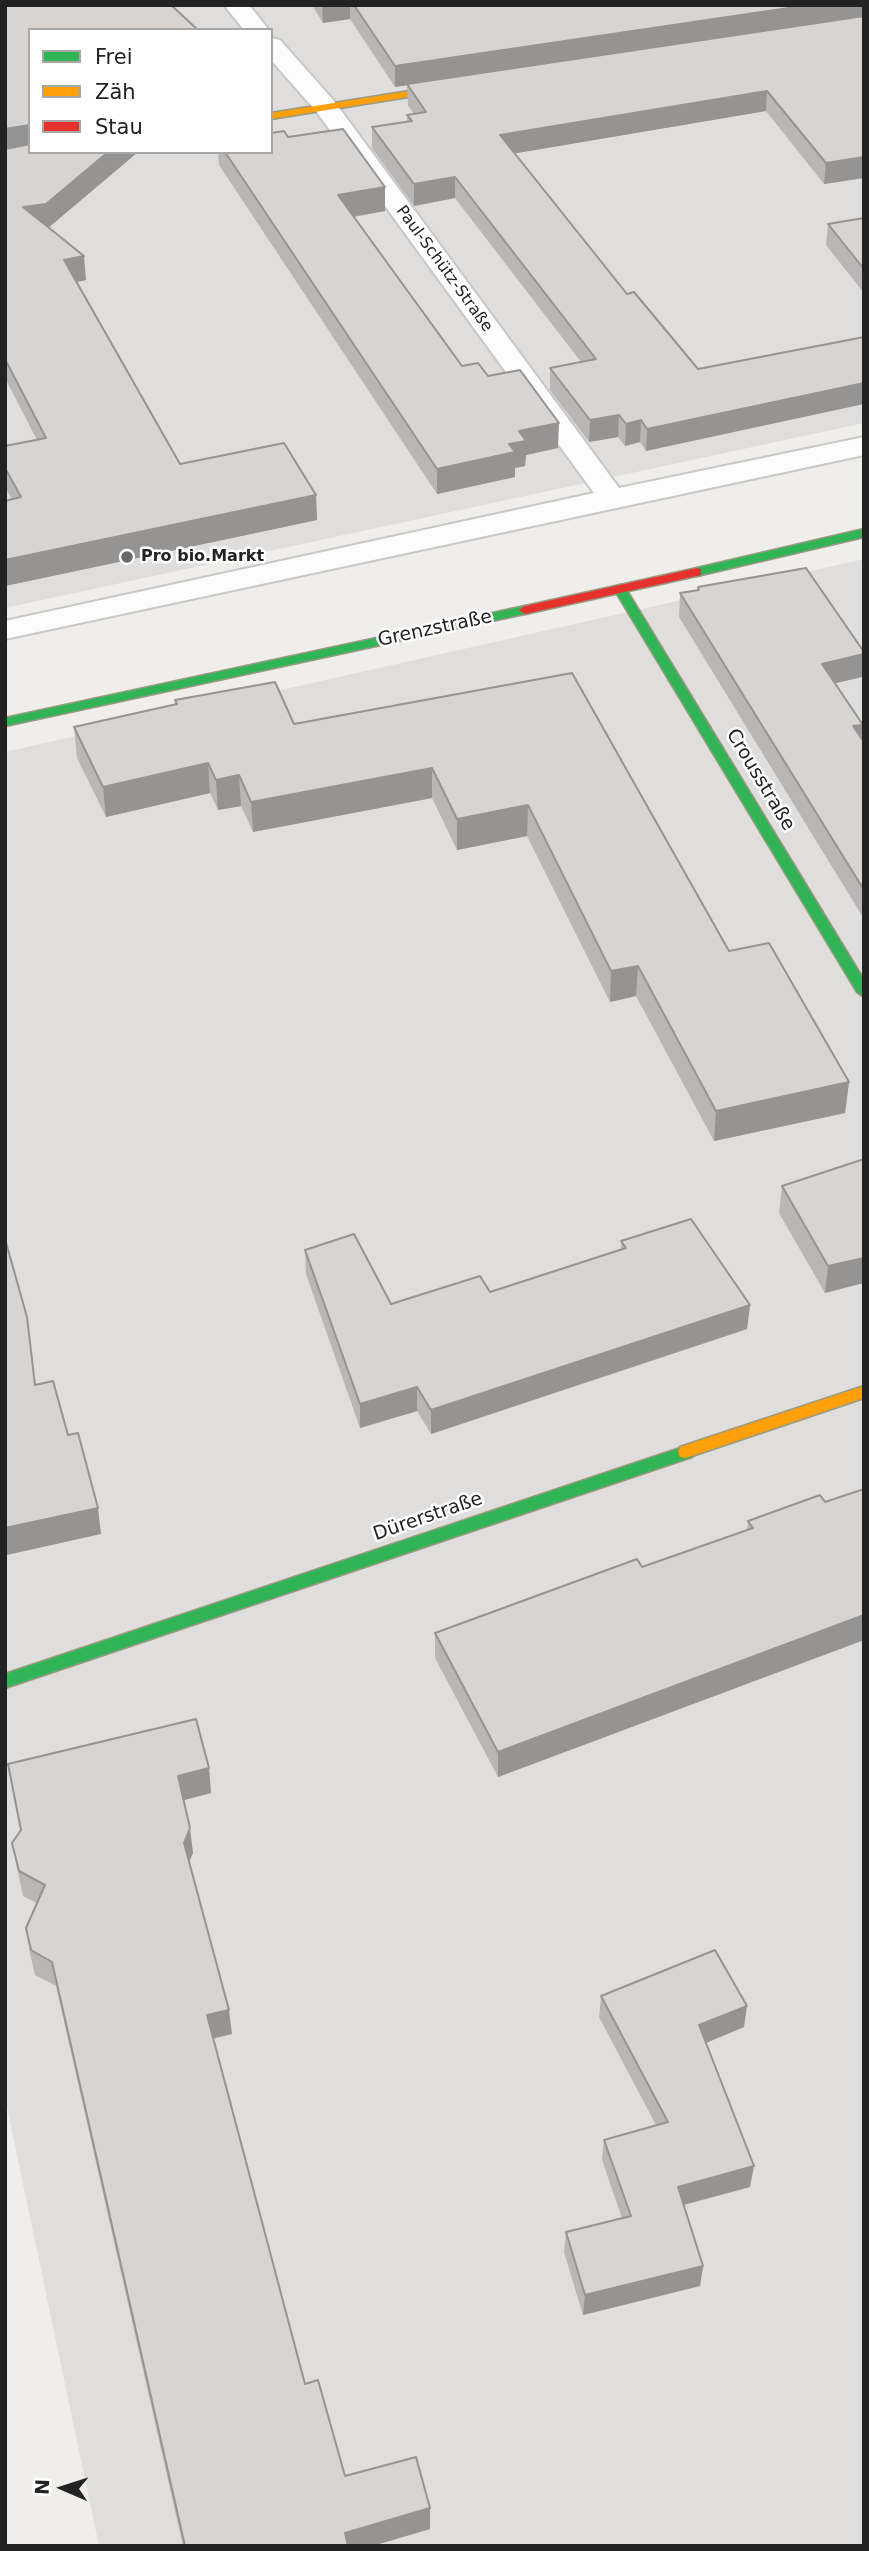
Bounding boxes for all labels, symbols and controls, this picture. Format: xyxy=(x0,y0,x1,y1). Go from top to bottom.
legend xyxy=(28,28,273,154)
text: Frei xyxy=(95,45,132,69)
text: Zäh xyxy=(95,80,136,104)
text: Stau xyxy=(95,115,143,139)
street label: Paul-Schütz-Straße xyxy=(392,202,496,336)
place label: Pro bio.Markt xyxy=(141,547,264,567)
marker: Pro bio.Markt xyxy=(119,549,135,565)
street label: Grenzstraße xyxy=(376,606,494,652)
street label: Crousstraße xyxy=(721,725,799,835)
street label: Dürerstraße xyxy=(370,1488,486,1546)
north arrow xyxy=(28,2453,98,2523)
text: N xyxy=(31,2478,53,2495)

